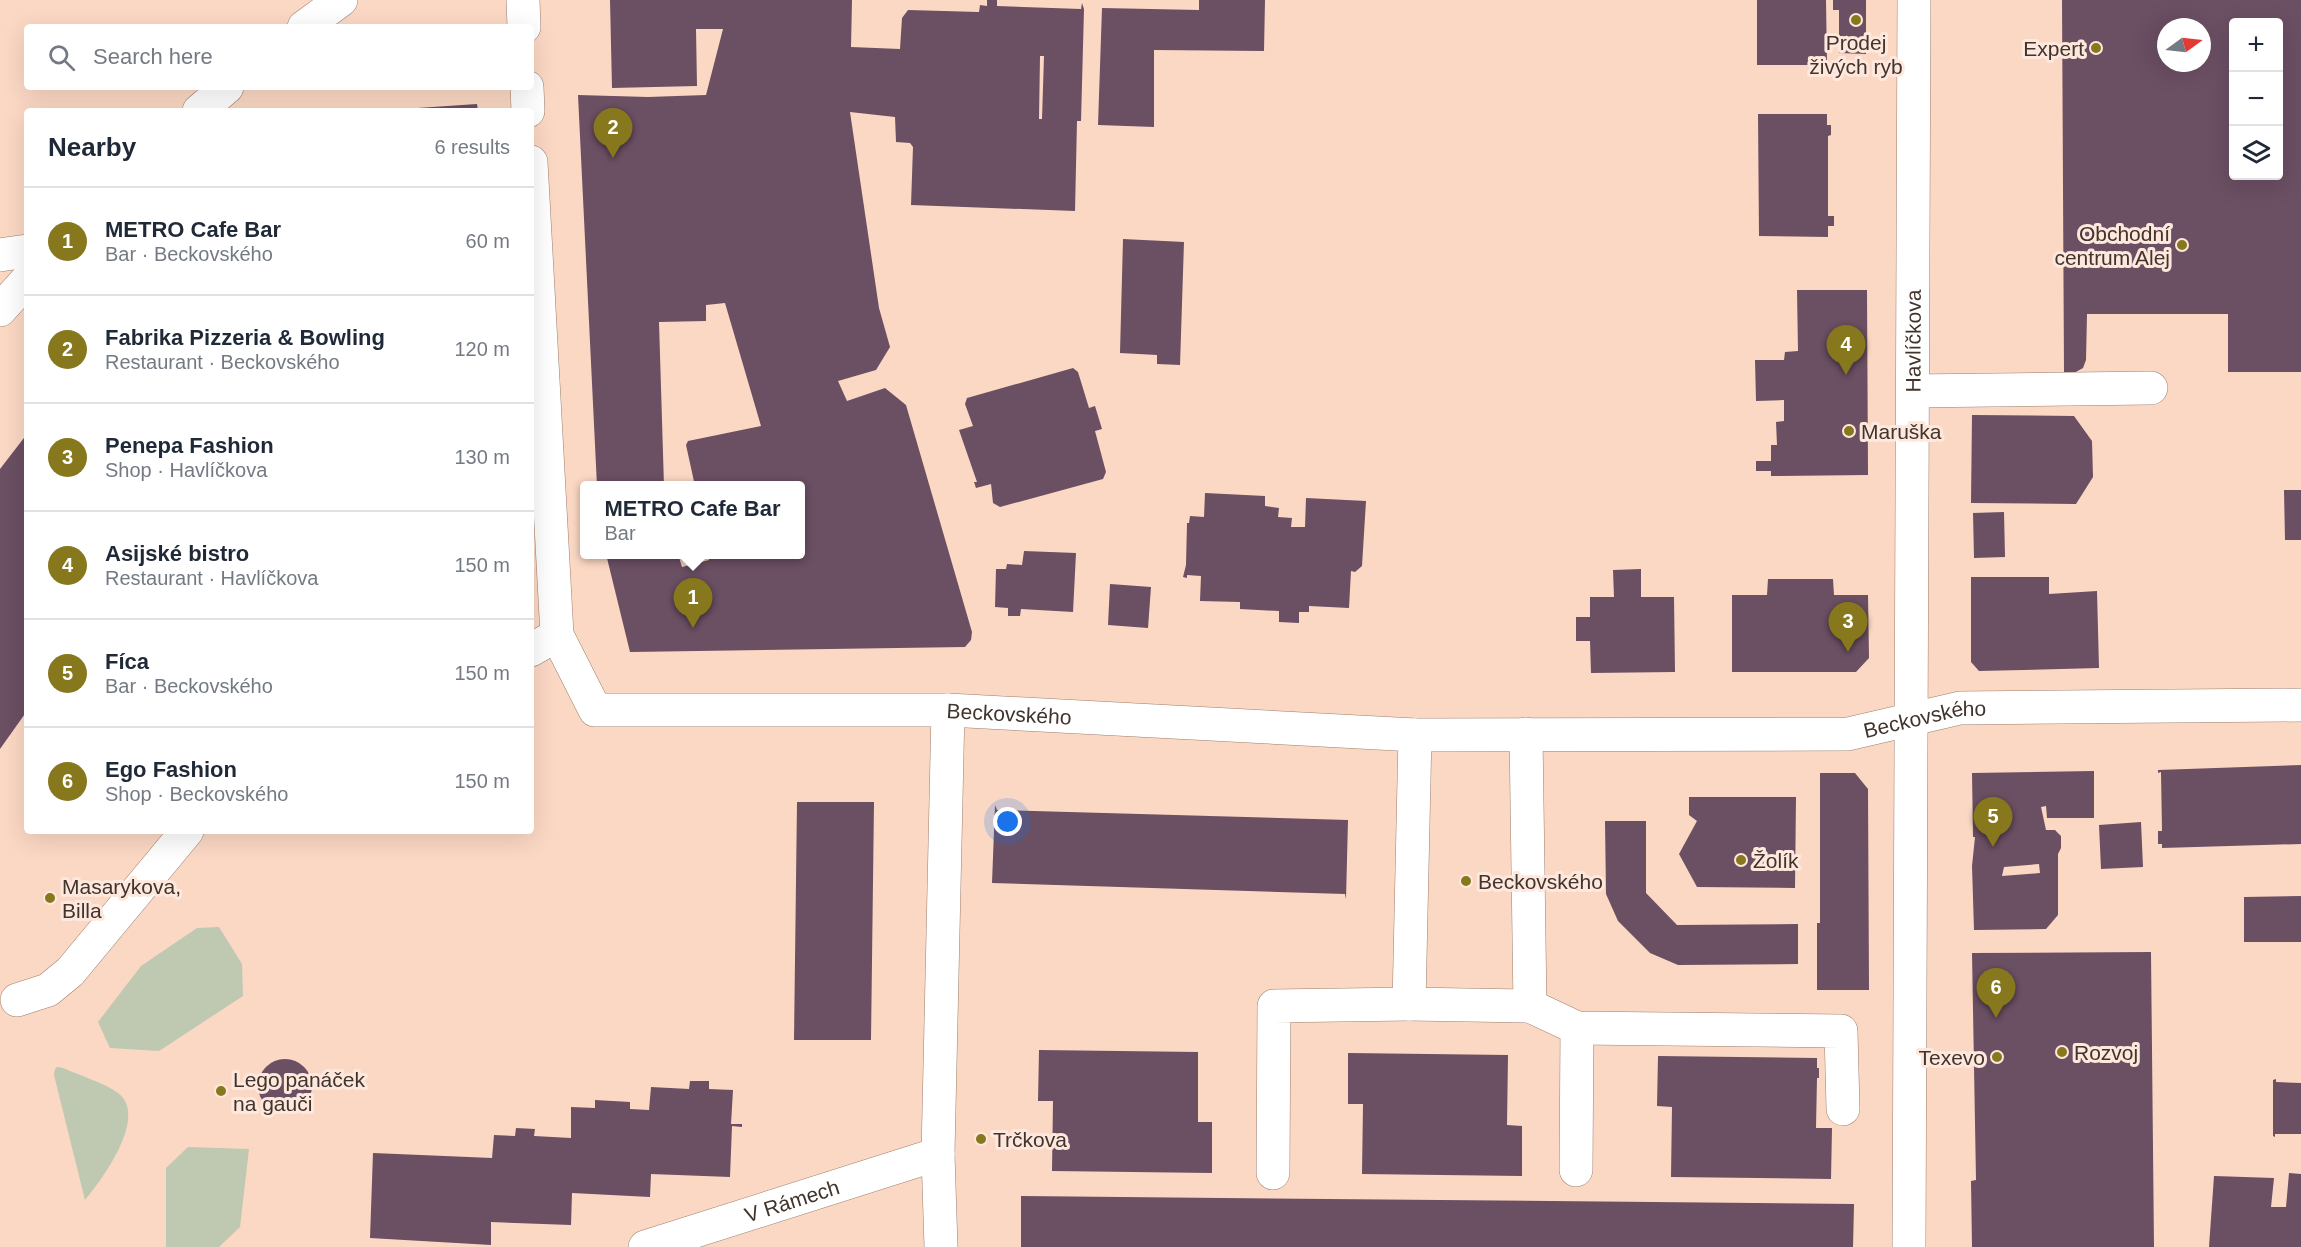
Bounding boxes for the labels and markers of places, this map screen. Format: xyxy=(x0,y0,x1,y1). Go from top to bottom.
marker: Prodej živých ryb xyxy=(1849,13,1863,27)
place label: Prodej živých ryb xyxy=(1809,31,1903,78)
place label: Expert xyxy=(2023,37,2084,60)
marker: Expert xyxy=(2089,41,2103,55)
pin: 2 xyxy=(594,108,632,158)
place label: Obchodní centrum Alej xyxy=(2054,222,2170,269)
marker: Obchodní centrum Alej xyxy=(2175,238,2189,252)
pin: 4 xyxy=(1826,326,1866,375)
place label: Maruška xyxy=(1861,420,1942,443)
marker: Maruška xyxy=(1842,424,1856,438)
pin: 1 xyxy=(674,578,712,628)
pin: 3 xyxy=(1828,602,1868,652)
pin: 5 xyxy=(1974,798,2012,847)
place label: Žolík xyxy=(1753,849,1799,872)
marker: Žolík xyxy=(1734,853,1748,867)
place label: Beckovského xyxy=(1478,870,1603,893)
marker: Beckovského xyxy=(1459,874,1473,888)
place label: Masarykova, Billa xyxy=(62,875,181,922)
marker: Masarykova, Billa xyxy=(43,891,57,905)
pin: 6 xyxy=(1976,968,2016,1018)
place label: Rozvoj xyxy=(2074,1041,2138,1064)
marker: Rozvoj xyxy=(2055,1045,2069,1059)
place label: Texevo xyxy=(1918,1046,1985,1069)
marker: Texevo xyxy=(1990,1050,2004,1064)
place label: Lego panáček na gauči xyxy=(233,1068,365,1115)
marker: Lego panáček na gauči xyxy=(214,1084,228,1098)
place label: Trčkova xyxy=(993,1128,1067,1151)
marker: Trčkova xyxy=(974,1132,988,1146)

